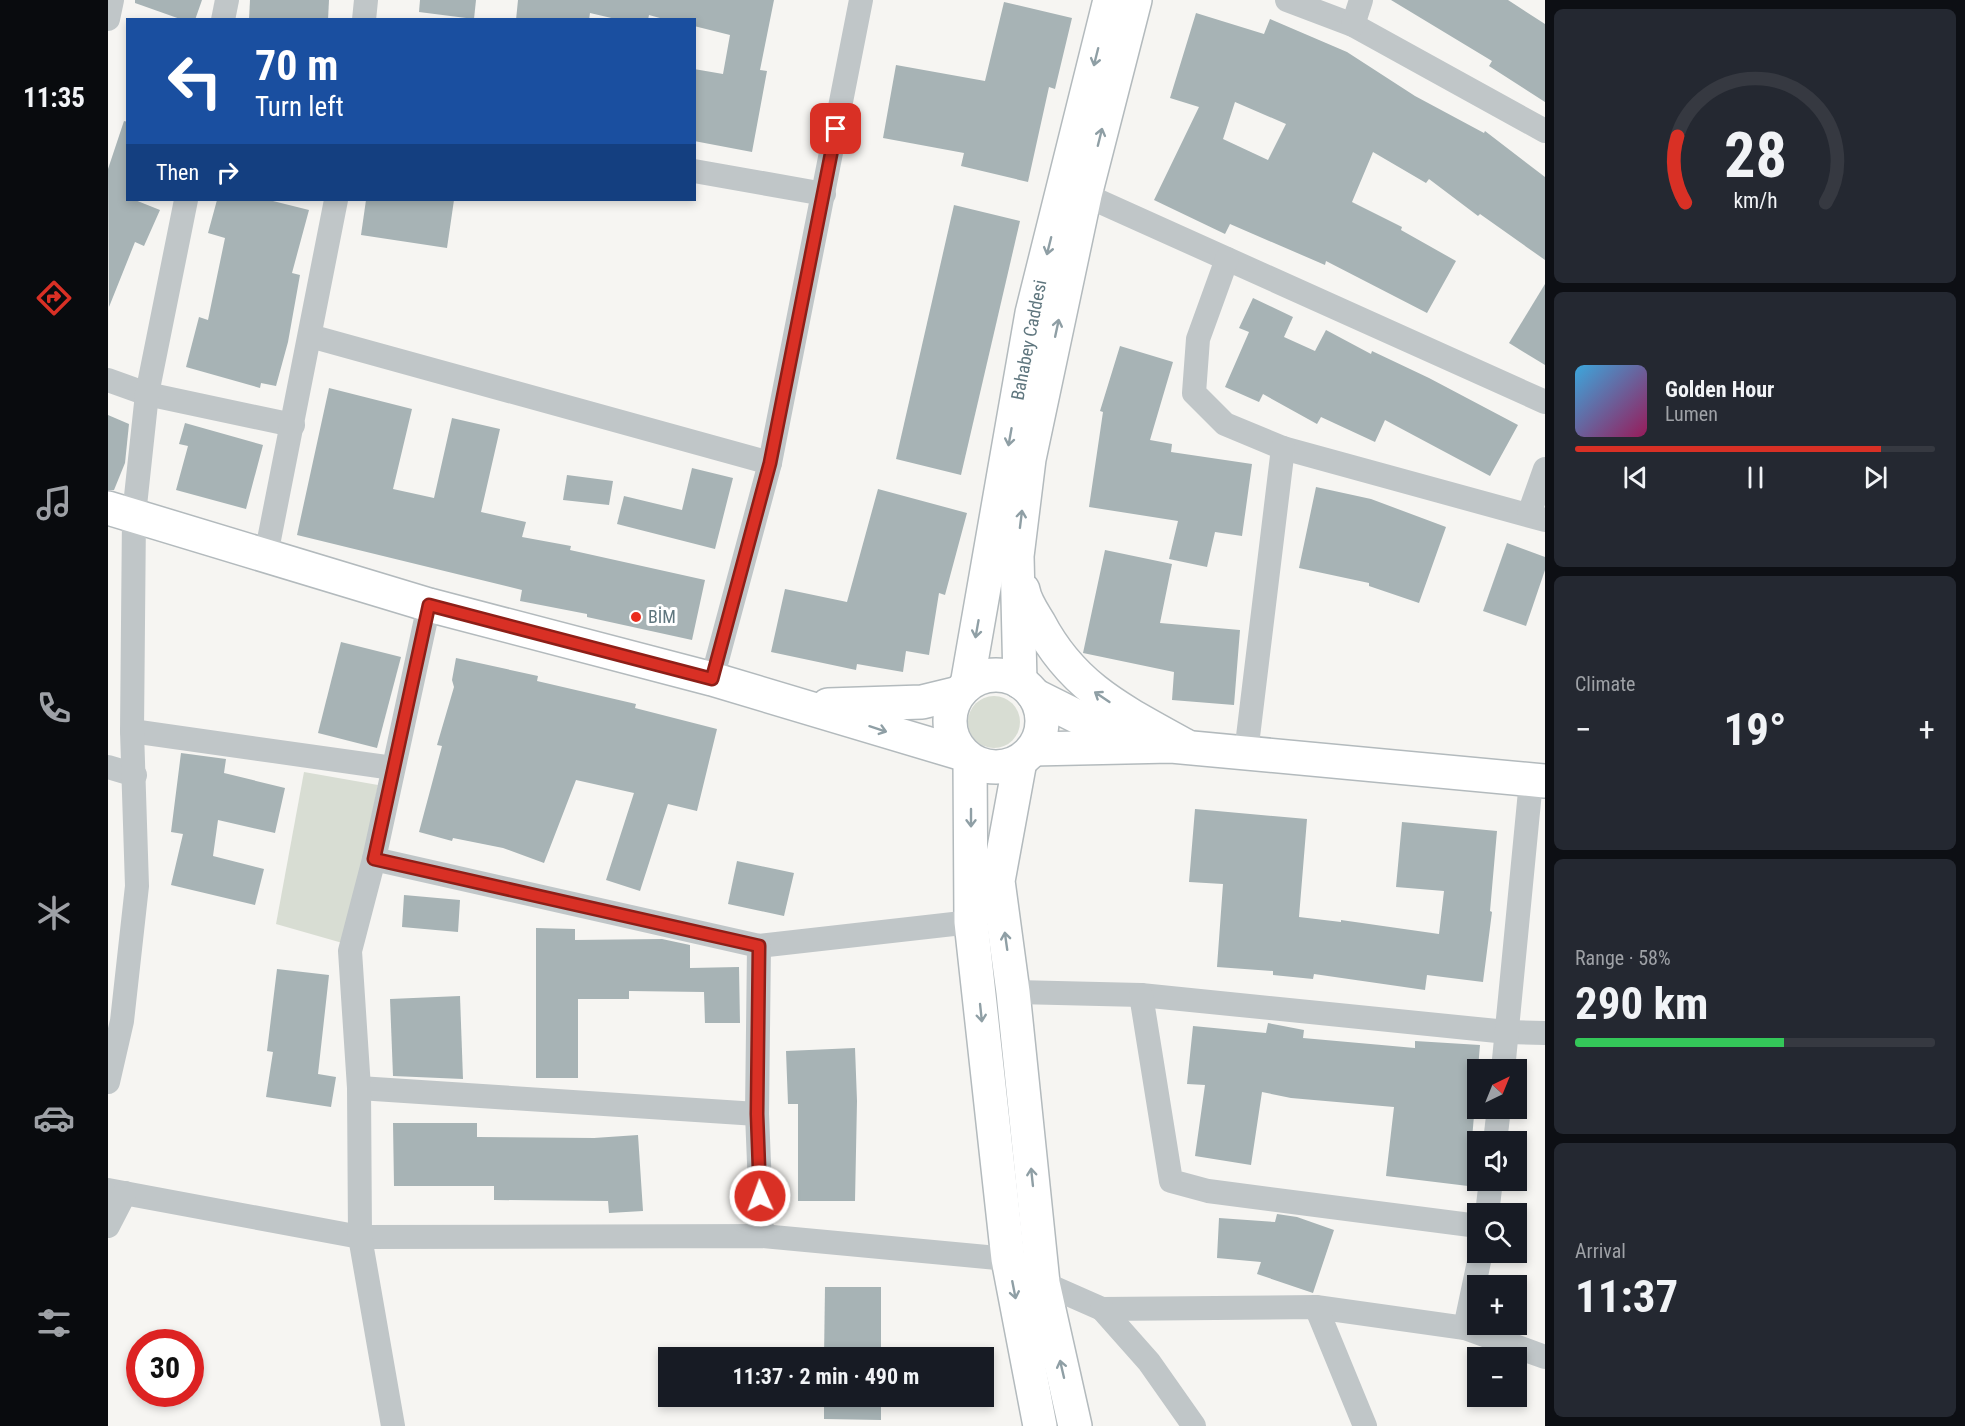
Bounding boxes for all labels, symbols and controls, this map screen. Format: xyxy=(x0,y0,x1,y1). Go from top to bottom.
text: 70 m xyxy=(255,41,338,90)
icon: left xyxy=(156,42,234,120)
one-way arrow xyxy=(1089,47,1101,66)
text: 11:35 xyxy=(23,82,85,114)
text: Turn left xyxy=(255,91,344,123)
pin xyxy=(810,103,861,154)
icon: arrive xyxy=(819,112,852,145)
text: 28 xyxy=(1723,119,1787,192)
one-way arrow xyxy=(1095,128,1107,147)
icon: right xyxy=(211,156,244,189)
text: Then xyxy=(156,160,199,185)
text: km/h xyxy=(1733,189,1777,214)
one-way arrow xyxy=(1042,236,1054,255)
icon: directions xyxy=(33,277,75,319)
street label: Bahabey Caddesi xyxy=(1007,278,1050,402)
one-way arrow xyxy=(1052,318,1063,338)
text: Golden Hour xyxy=(1665,377,1774,402)
text: Lumen xyxy=(1665,402,1718,426)
one-way arrow xyxy=(1005,427,1016,446)
icon: previous xyxy=(1619,461,1652,494)
icon: pause xyxy=(1739,461,1772,494)
icon: next xyxy=(1859,461,1892,494)
icon: music xyxy=(33,482,75,524)
one-way arrow xyxy=(1016,510,1027,530)
place label: BİM xyxy=(648,606,676,627)
marker: BİM xyxy=(629,610,643,624)
one-way arrow xyxy=(971,619,982,638)
text: Climate xyxy=(1575,672,1635,696)
icon: phone xyxy=(33,687,75,729)
one-way arrow xyxy=(1093,690,1110,703)
text: 19° xyxy=(1724,703,1787,756)
text: − xyxy=(1575,710,1592,749)
text: + xyxy=(1919,710,1935,749)
one-way arrow xyxy=(868,725,887,736)
one-way arrow xyxy=(965,808,976,828)
icon: climate xyxy=(33,892,75,934)
one-way arrow xyxy=(1001,932,1012,951)
text: Range · 58% xyxy=(1575,946,1671,970)
text: 290 km xyxy=(1575,977,1708,1030)
one-way arrow xyxy=(976,1002,987,1022)
north arrow xyxy=(1467,1059,1527,1119)
map controls xyxy=(1467,1059,1527,1407)
icon: car xyxy=(33,1097,75,1139)
button: sound xyxy=(1467,1131,1527,1191)
position arrow xyxy=(728,1164,792,1228)
one-way arrow xyxy=(1026,1167,1037,1187)
button: search xyxy=(1467,1203,1527,1263)
text: Arrival xyxy=(1575,1239,1626,1263)
text: 11:37 xyxy=(1575,1270,1678,1323)
button: + xyxy=(1467,1275,1527,1335)
one-way arrow xyxy=(1009,1279,1020,1299)
icon: filters xyxy=(33,1302,75,1344)
speed limit sign: 30 xyxy=(126,1329,204,1407)
button: − xyxy=(1467,1347,1527,1407)
one-way arrow xyxy=(1056,1360,1067,1379)
text: 11:37 · 2 min · 490 m xyxy=(733,1364,919,1389)

